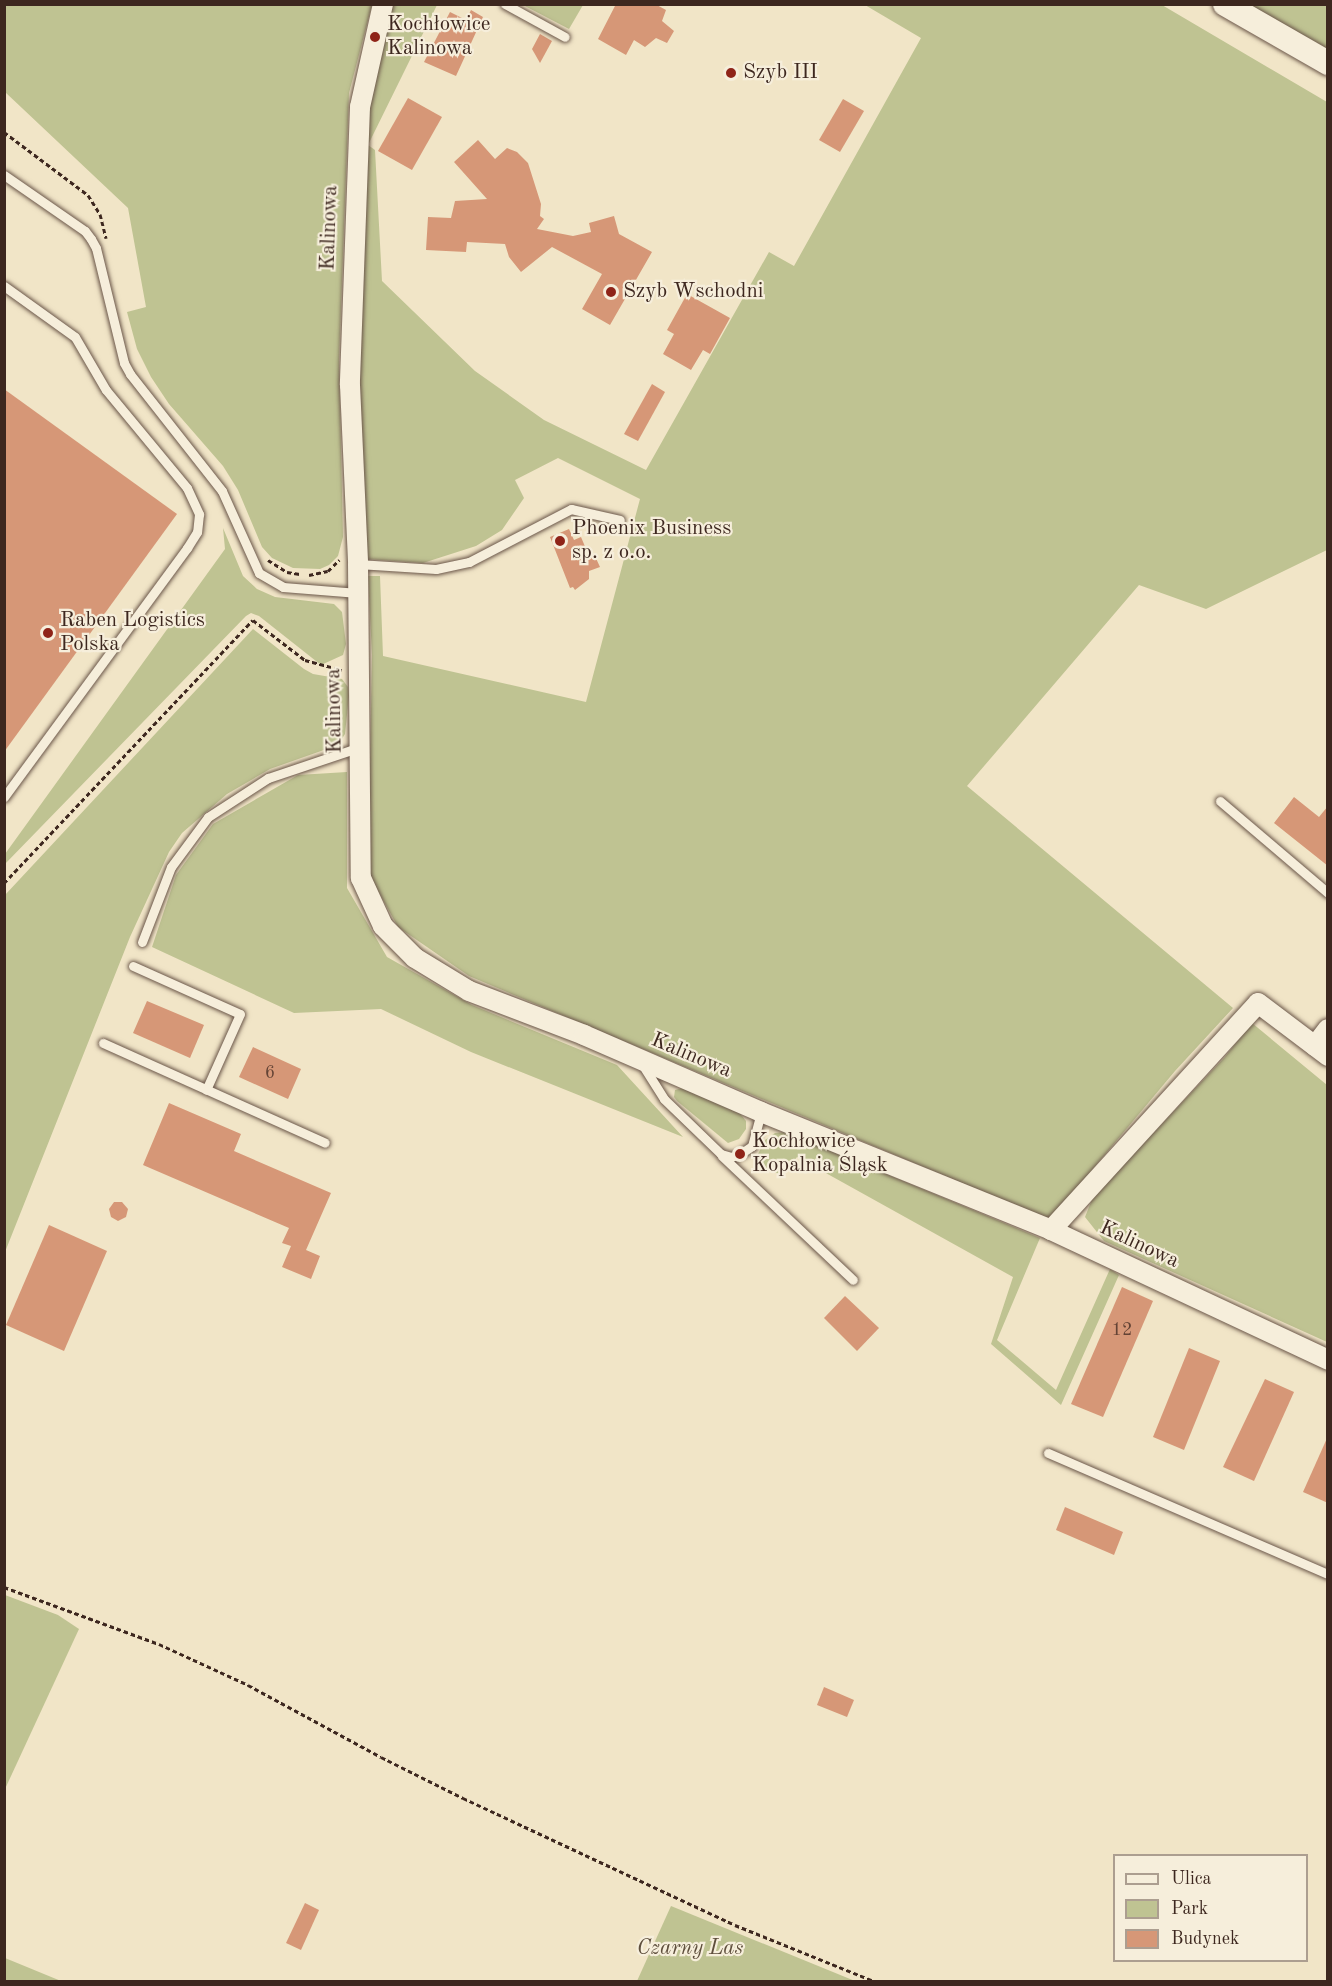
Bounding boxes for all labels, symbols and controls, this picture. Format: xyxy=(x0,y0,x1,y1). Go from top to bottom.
place label: Kochłowice Kalinowa xyxy=(387,12,491,62)
marker: Kochłowice Kalinowa xyxy=(368,30,382,44)
place label: Szyb III xyxy=(743,60,818,86)
marker: Szyb III xyxy=(724,66,738,80)
street label: Kalinowa xyxy=(316,185,344,271)
place label: Szyb Wschodni xyxy=(623,279,764,305)
marker: Szyb Wschodni xyxy=(604,285,618,299)
place label: Phoenix Business sp. z o.o. xyxy=(572,516,731,566)
marker: Phoenix Business sp. z o.o. xyxy=(553,534,567,548)
place label: Raben Logistics Polska xyxy=(60,608,205,658)
marker: Raben Logistics Polska xyxy=(41,626,55,640)
street label: Kalinowa xyxy=(322,668,348,754)
street label: Kalinowa xyxy=(647,1028,735,1084)
house number: 6 xyxy=(265,1062,275,1084)
place label: Kochłowice Kopalnia Śląsk xyxy=(752,1129,888,1179)
marker: Kochłowice Kopalnia Śląsk xyxy=(733,1147,747,1161)
street label: Kalinowa xyxy=(1095,1216,1183,1274)
house number: 12 xyxy=(1112,1319,1132,1341)
legend xyxy=(1113,1854,1308,1962)
text: Ulica xyxy=(1171,1870,1212,1888)
text: Park xyxy=(1171,1900,1208,1918)
text: Budynek xyxy=(1171,1930,1239,1948)
park label: Czarny Las xyxy=(637,1936,743,1962)

